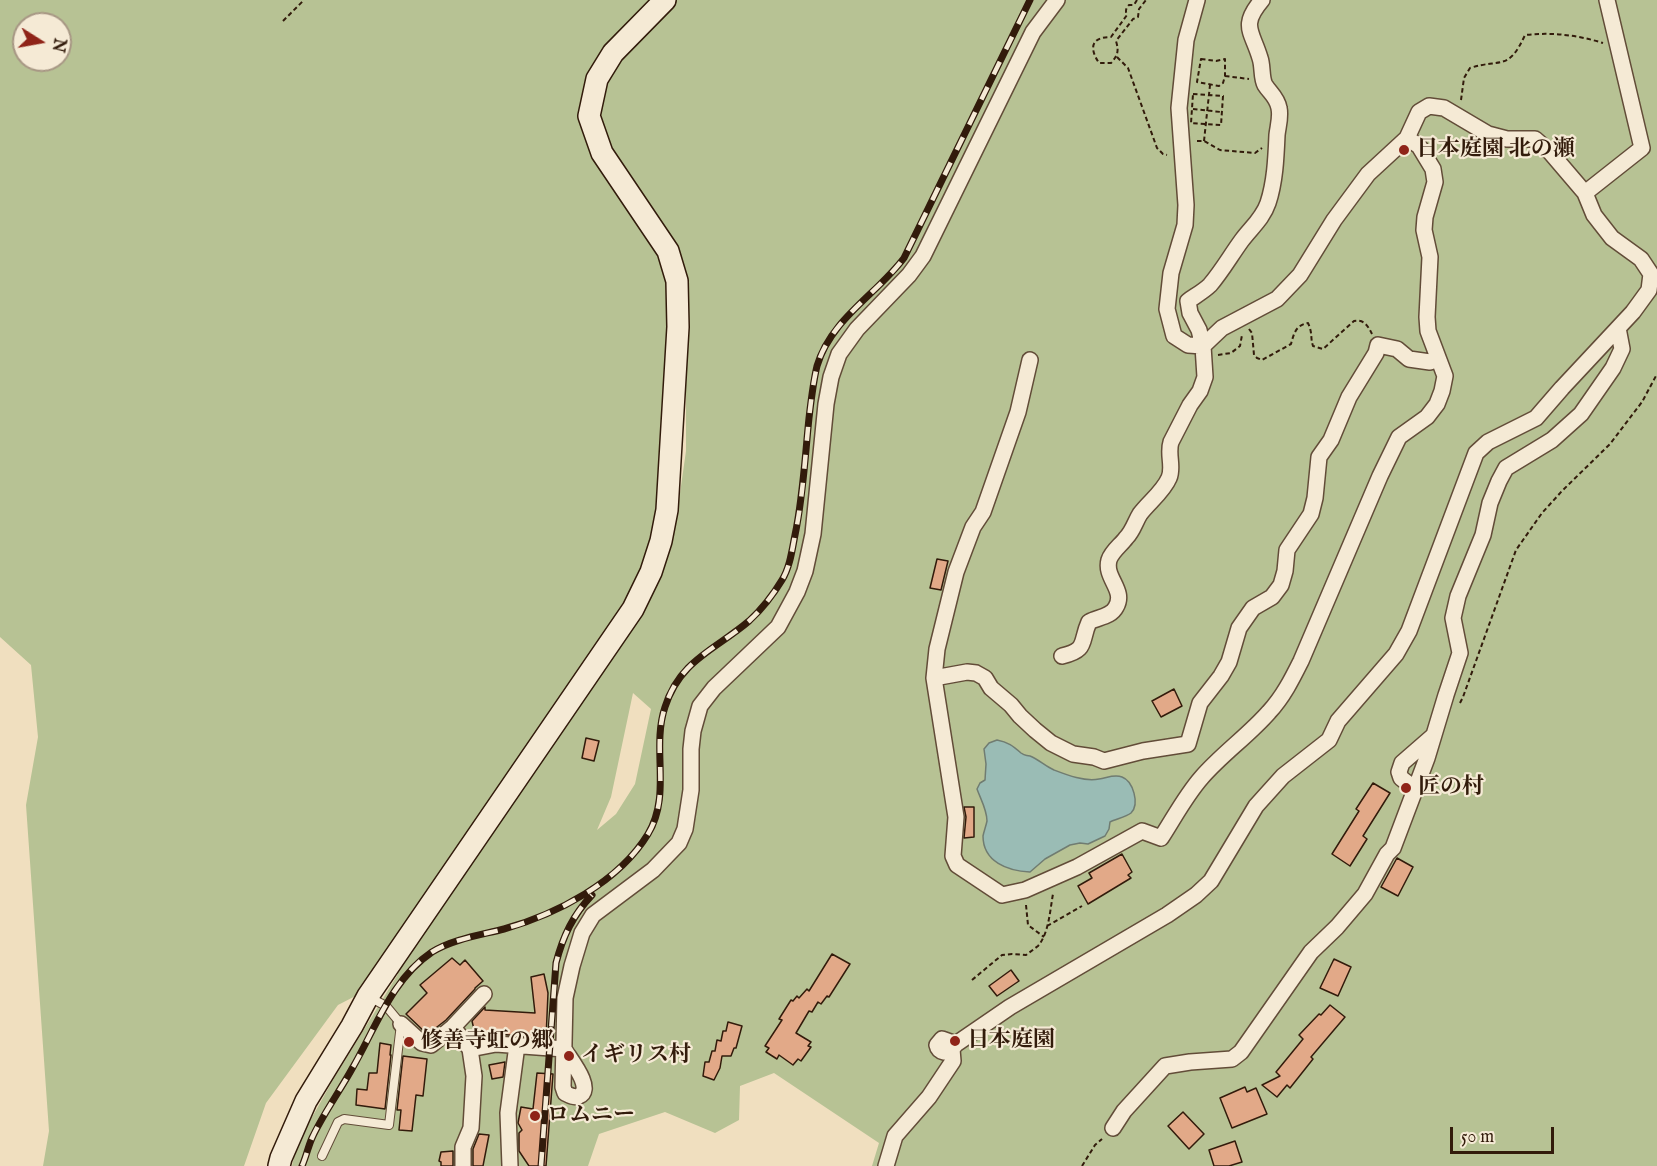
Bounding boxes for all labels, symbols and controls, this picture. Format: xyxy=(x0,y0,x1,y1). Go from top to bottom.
north arrow xyxy=(12,12,72,72)
text: N xyxy=(47,36,69,54)
place label: 日本庭園 北の瀬 xyxy=(1416,137,1575,163)
marker: 日本庭園 北の瀬 xyxy=(1397,143,1411,157)
place label: 匠の村 xyxy=(1418,775,1484,801)
marker: 匠の村 xyxy=(1399,781,1413,795)
place label: 日本庭園 xyxy=(967,1028,1055,1054)
place label: 修善寺虹の郷 xyxy=(421,1029,553,1055)
marker: 日本庭園 xyxy=(948,1034,962,1048)
marker: 修善寺虹の郷 xyxy=(402,1035,416,1049)
place label: イギリス村 xyxy=(581,1043,691,1069)
marker: イギリス村 xyxy=(562,1049,576,1063)
place label: ロムニー xyxy=(547,1103,635,1129)
marker: ロムニー xyxy=(528,1109,542,1123)
scale bar xyxy=(1453,1115,1556,1153)
text: 50 m xyxy=(1461,1126,1494,1149)

